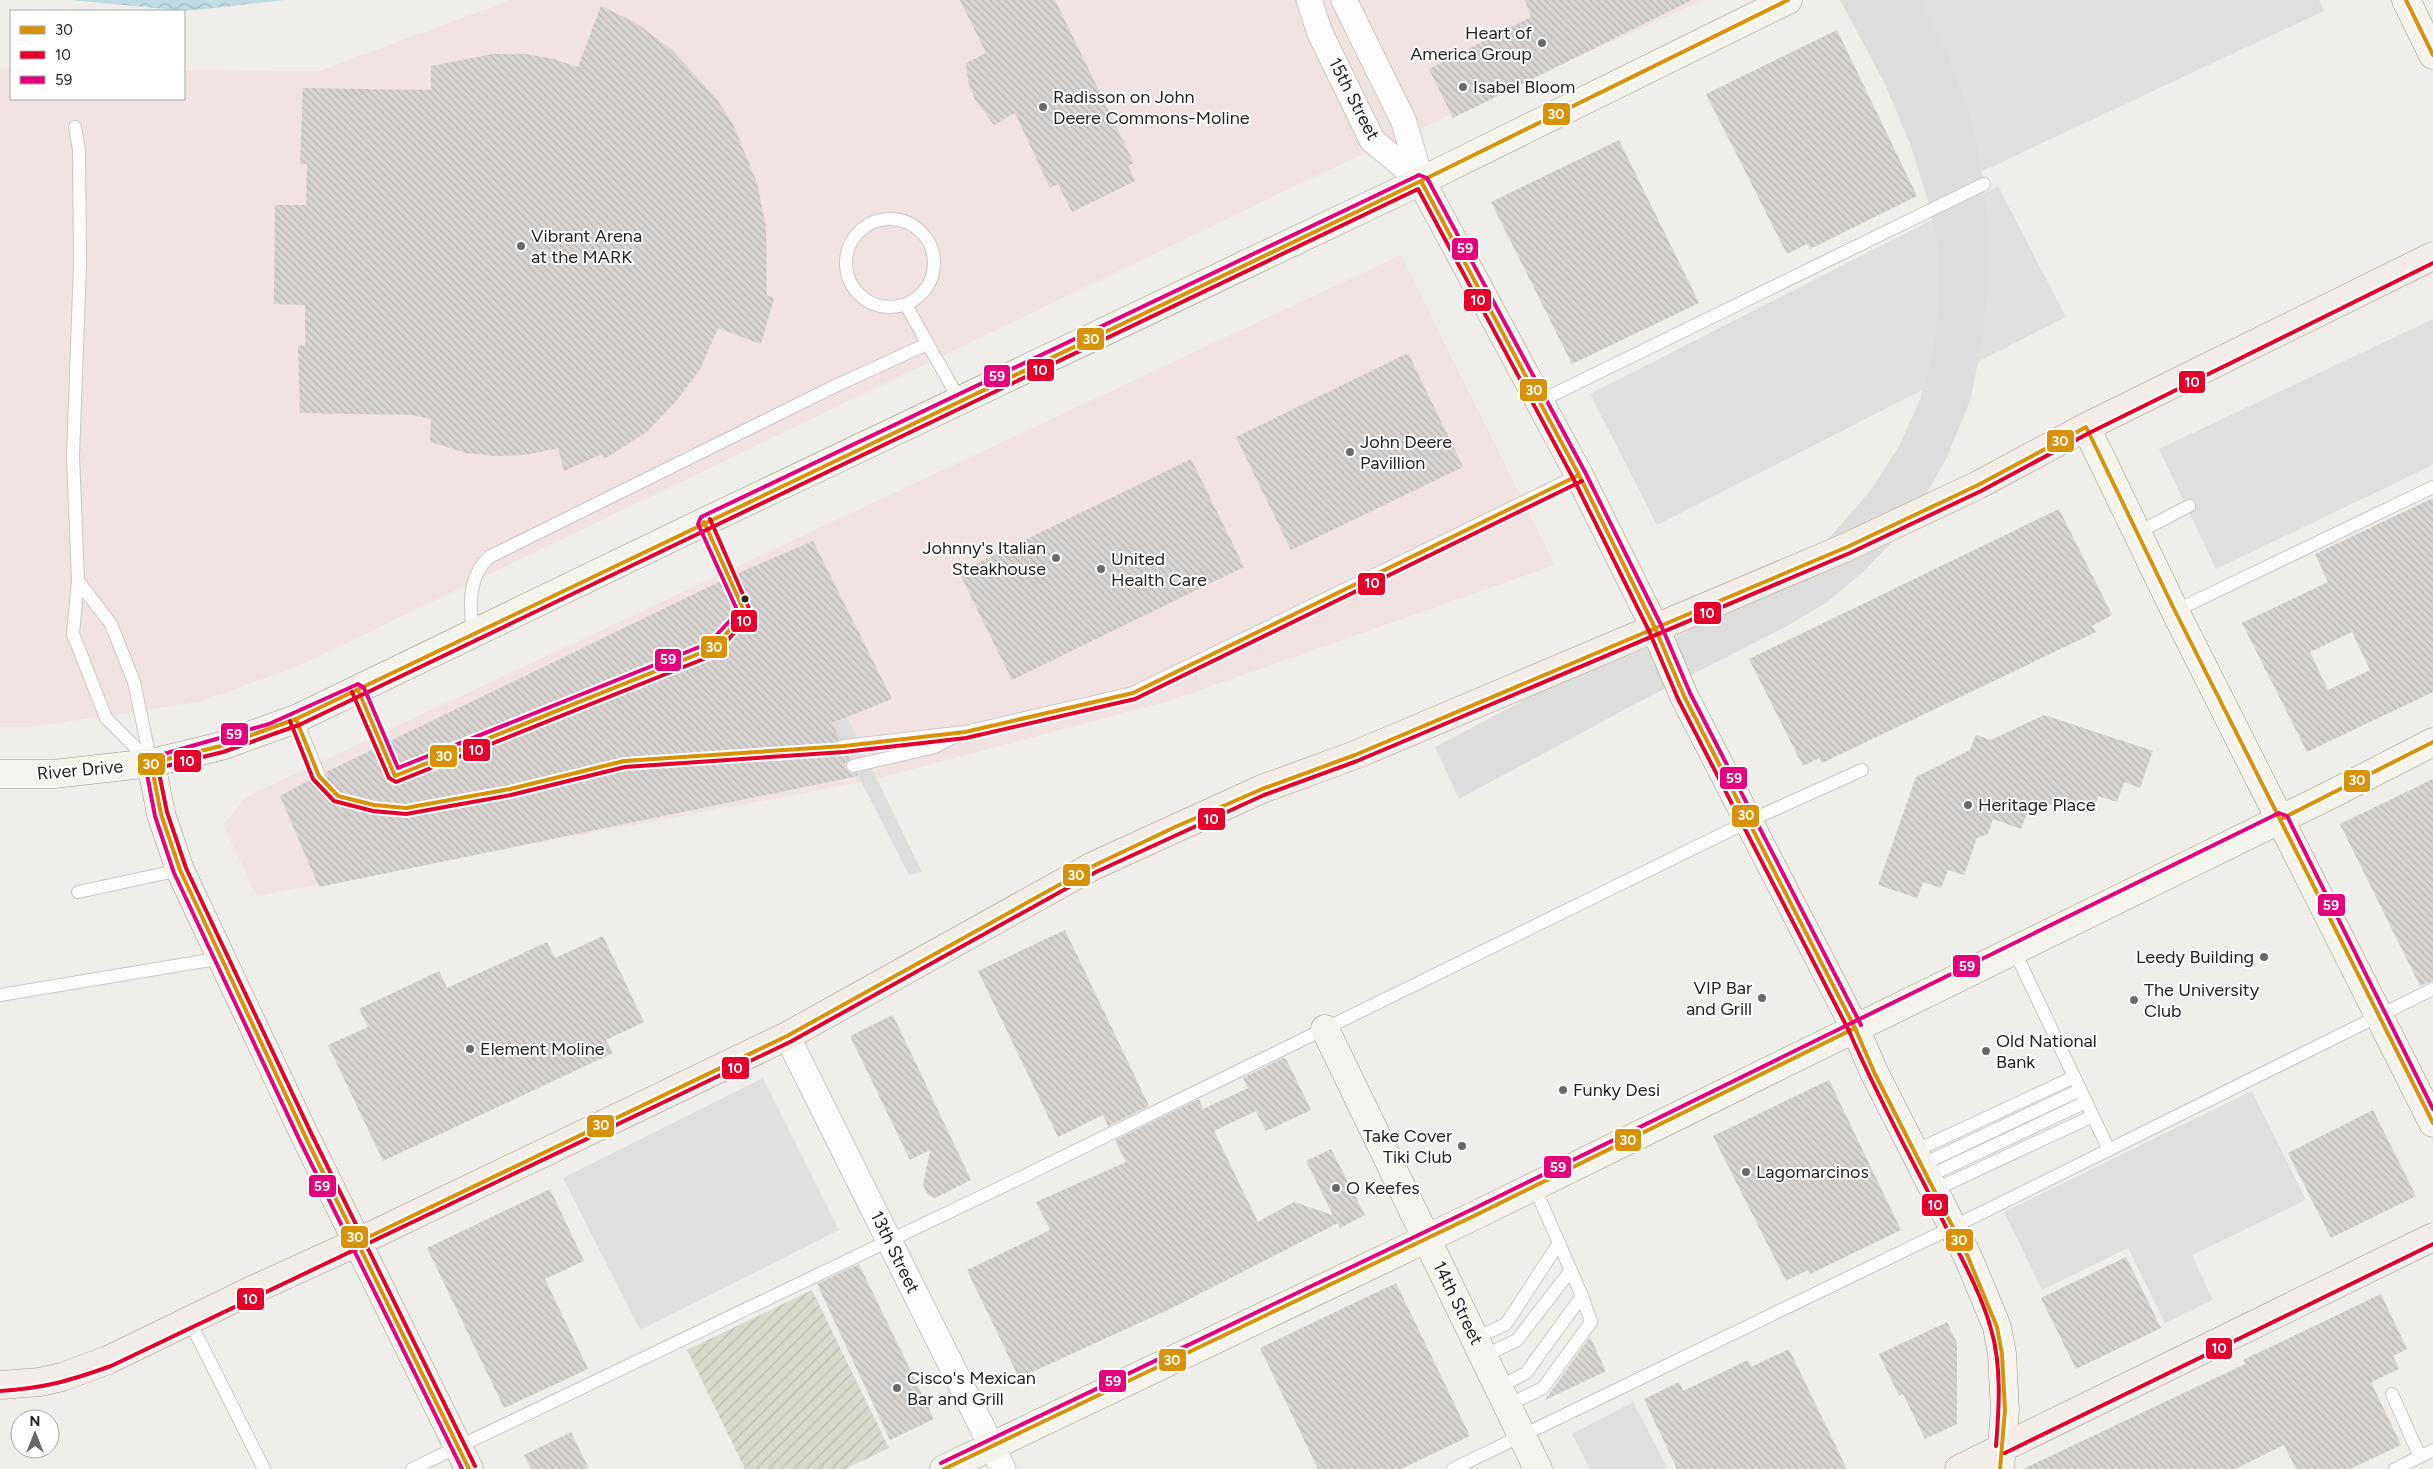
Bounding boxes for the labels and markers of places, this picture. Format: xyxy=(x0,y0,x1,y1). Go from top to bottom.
place label: Heart of America Group xyxy=(1410,22,1532,65)
marker: Heart of America Group xyxy=(1536,37,1548,49)
place label: Isabel Bloom xyxy=(1473,76,1575,98)
marker: Isabel Bloom xyxy=(1457,81,1469,93)
place label: Radisson on John Deere Commons-Moline xyxy=(1053,86,1250,129)
marker: Radisson on John Deere Commons-Moline xyxy=(1037,101,1049,113)
place label: Vibrant Arena at the MARK xyxy=(531,225,642,268)
marker: Vibrant Arena at the MARK xyxy=(515,240,527,252)
place label: John Deere Pavillion xyxy=(1360,431,1452,474)
marker: John Deere Pavillion xyxy=(1344,446,1356,458)
place label: Johnny's Italian Steakhouse xyxy=(922,537,1046,580)
place label: United Health Care xyxy=(1111,548,1207,591)
marker: Johnny's Italian Steakhouse xyxy=(1050,552,1062,564)
marker: United Health Care xyxy=(1095,563,1107,575)
unlabelled marker xyxy=(740,594,750,604)
place label: Heritage Place xyxy=(1978,794,2096,816)
marker: Heritage Place xyxy=(1962,799,1974,811)
place label: Leedy Building xyxy=(2136,946,2254,968)
marker: Leedy Building xyxy=(2258,951,2270,963)
place label: VIP Bar and Grill xyxy=(1686,977,1752,1020)
place label: The University Club xyxy=(2144,979,2260,1022)
marker: VIP Bar and Grill xyxy=(1756,992,1768,1004)
marker: The University Club xyxy=(2128,994,2140,1006)
place label: Old National Bank xyxy=(1996,1030,2097,1073)
place label: Element Moline xyxy=(480,1038,605,1060)
marker: Element Moline xyxy=(464,1043,476,1055)
marker: Old National Bank xyxy=(1980,1045,1992,1057)
place label: Funky Desi xyxy=(1573,1079,1660,1101)
marker: Funky Desi xyxy=(1557,1084,1569,1096)
place label: Take Cover Tiki Club xyxy=(1363,1125,1452,1168)
marker: Take Cover Tiki Club xyxy=(1456,1140,1468,1152)
place label: Lagomarcinos xyxy=(1756,1161,1869,1183)
marker: Lagomarcinos xyxy=(1740,1166,1752,1178)
place label: O Keefes xyxy=(1346,1177,1420,1199)
marker: O Keefes xyxy=(1330,1182,1342,1194)
place label: Cisco's Mexican Bar and Grill xyxy=(907,1367,1036,1410)
marker: Cisco's Mexican Bar and Grill xyxy=(891,1382,903,1394)

